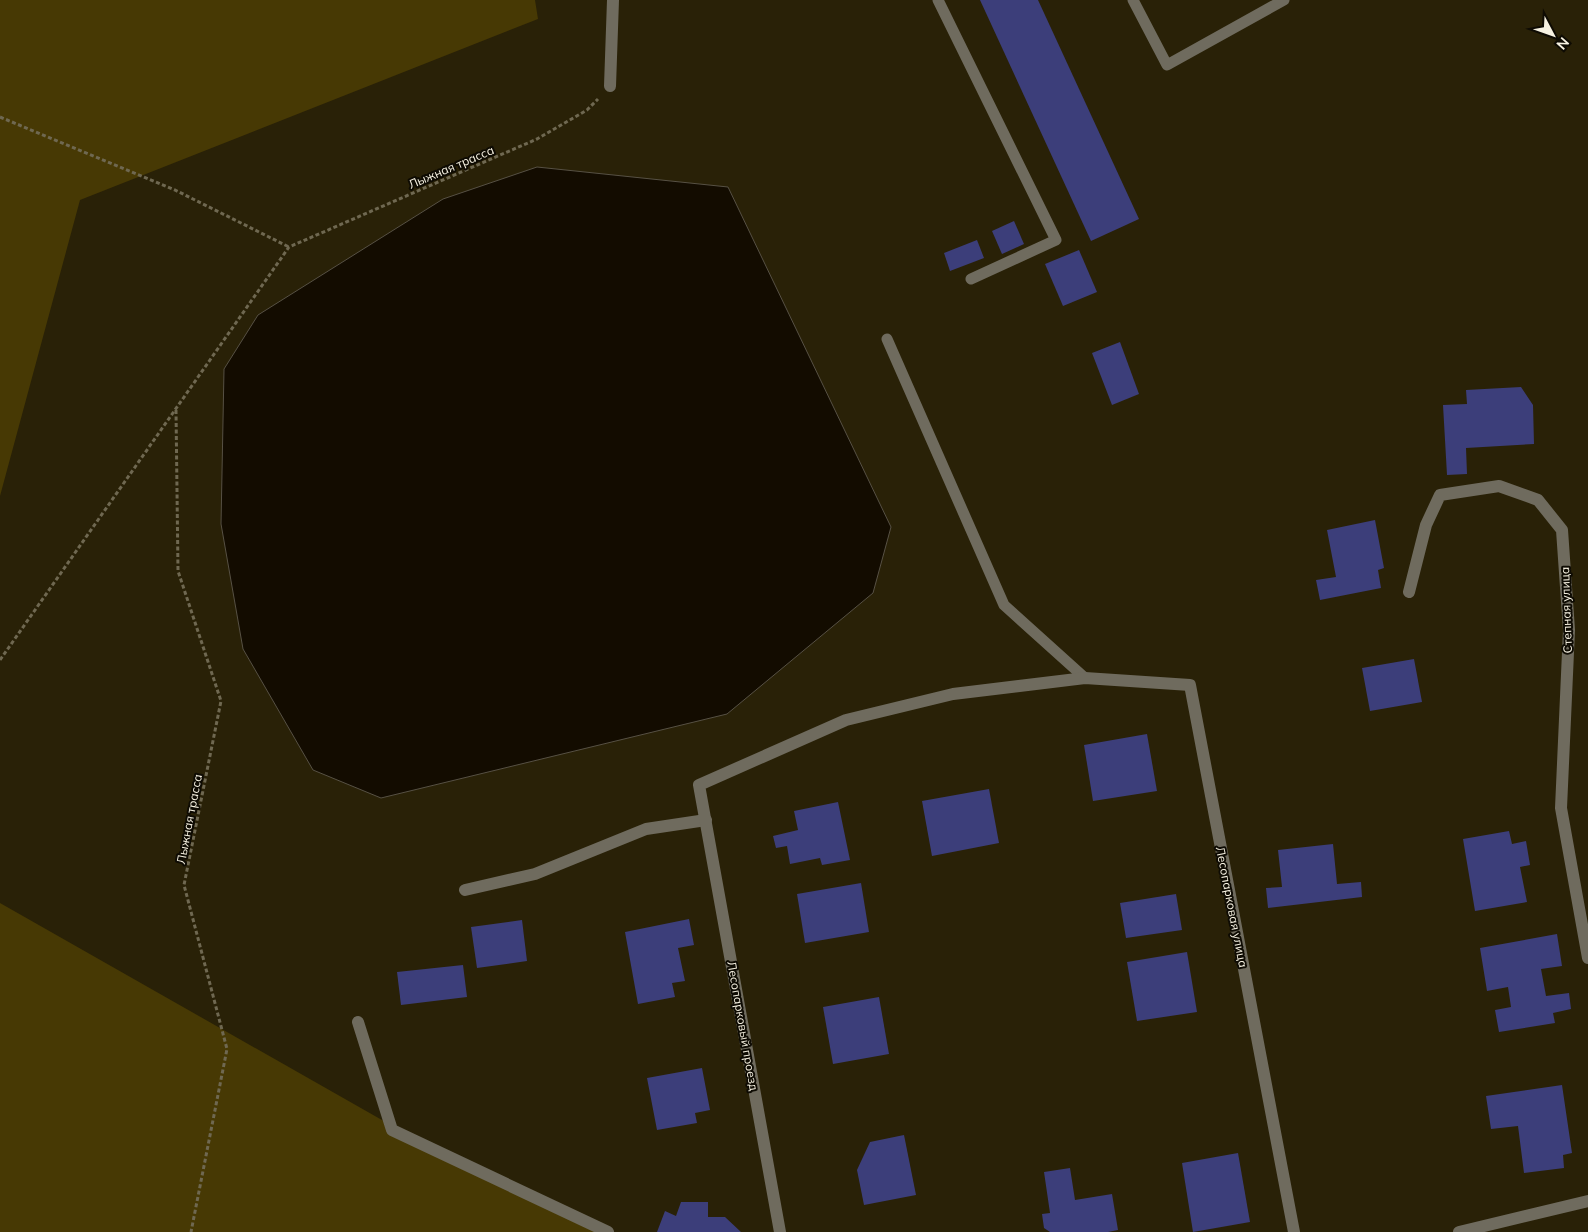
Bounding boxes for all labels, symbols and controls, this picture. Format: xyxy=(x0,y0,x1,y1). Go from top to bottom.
north arrow xyxy=(1528,10,1578,60)
text: N xyxy=(1553,34,1573,53)
street label: Лыжная трасса xyxy=(406,142,496,192)
street label: Степная улица xyxy=(1557,566,1575,654)
street label: Лыжная трасса xyxy=(173,773,205,865)
street label: Лесопарковая улица xyxy=(1213,845,1251,969)
street label: Лесопарковый проезд xyxy=(724,960,762,1092)

